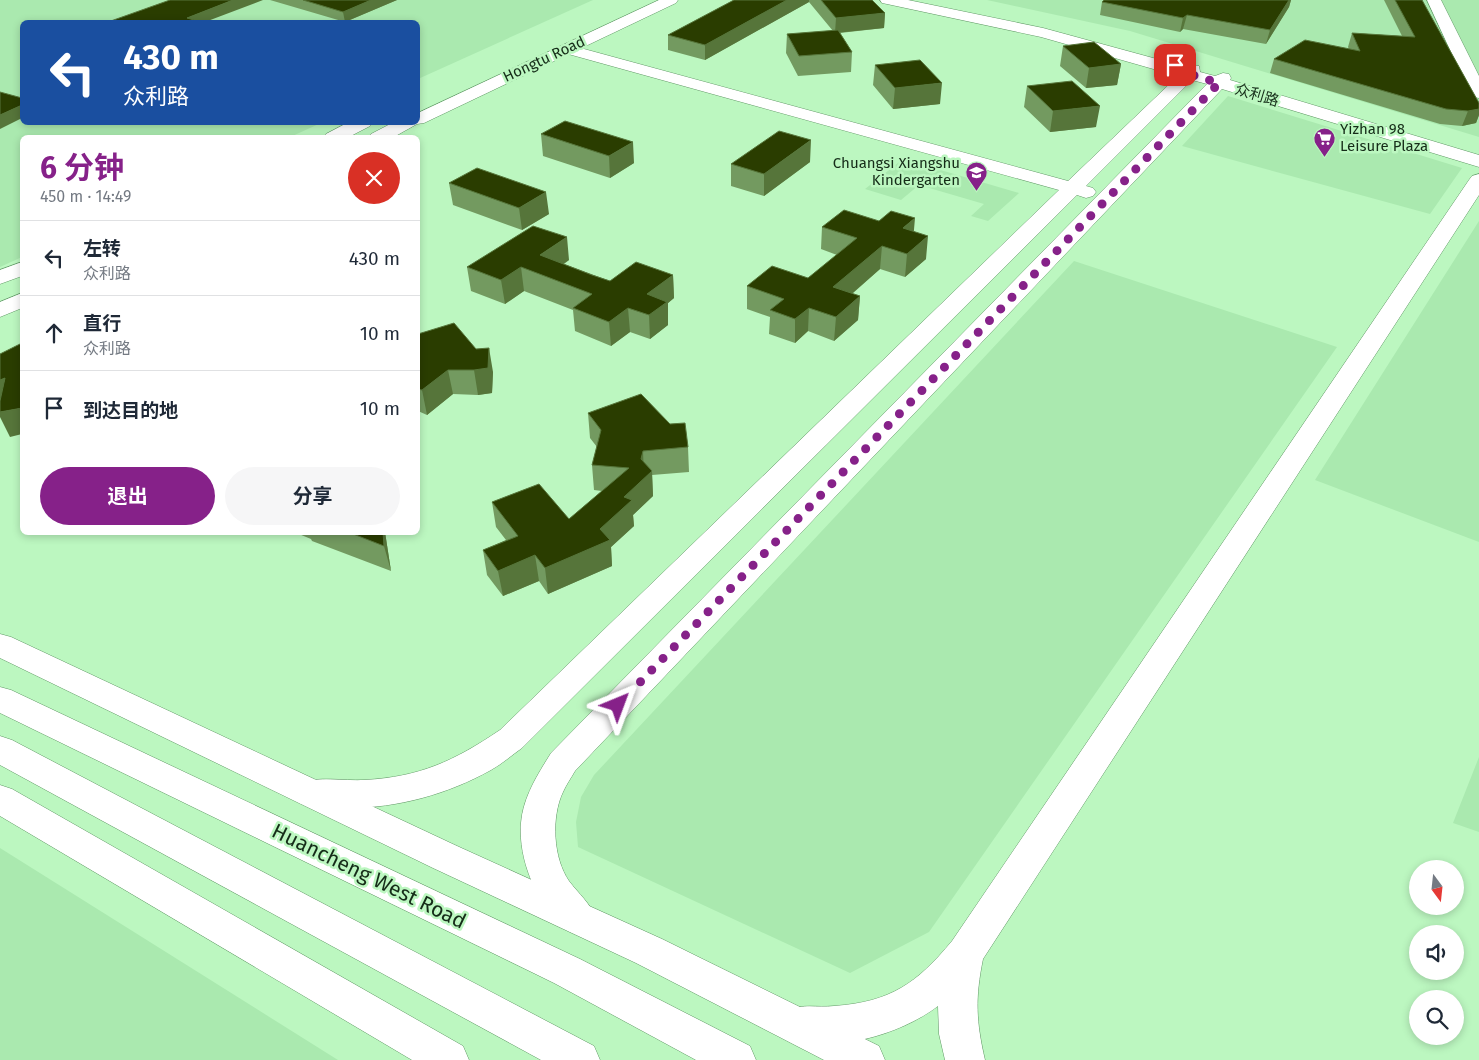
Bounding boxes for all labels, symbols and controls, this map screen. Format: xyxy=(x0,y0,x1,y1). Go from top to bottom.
street label: Hongtu Road xyxy=(500,32,588,86)
text: 430 m xyxy=(123,36,219,78)
icon: left xyxy=(40,40,105,105)
pin xyxy=(1154,44,1196,86)
icon: arrive xyxy=(1161,51,1189,79)
street label: 众利路 xyxy=(1233,80,1281,110)
text: 众利路 xyxy=(123,83,189,110)
place label: Yizhan 98 Leisure Plaza xyxy=(1340,120,1428,155)
supermarket icon: Yizhan 98 Leisure Plaza xyxy=(1312,126,1336,157)
text: 6 分钟 xyxy=(40,150,124,186)
button: close xyxy=(348,152,400,204)
place label: Chuangsi Xiangshu Kindergarten xyxy=(833,154,960,189)
school or university icon: Chuangsi Xiangshu Kindergarten xyxy=(964,160,988,191)
text: 450 m · 14:49 xyxy=(40,187,131,206)
text: 左转 xyxy=(83,237,121,260)
icon: left xyxy=(40,244,68,272)
text: 430 m xyxy=(349,247,400,270)
text: 众利路 xyxy=(83,264,131,283)
text: 直行 xyxy=(83,312,121,335)
icon: ahead xyxy=(40,319,68,347)
text: 10 m xyxy=(360,322,400,345)
text: 众利路 xyxy=(83,339,131,358)
icon: arrive xyxy=(40,394,68,422)
text: 10 m xyxy=(360,397,400,420)
text: 到达目的地 xyxy=(83,399,178,422)
button: 退出 xyxy=(40,467,215,525)
button: 分享 xyxy=(225,467,400,525)
position arrow xyxy=(591,678,643,730)
street label: Huancheng West Road xyxy=(268,818,470,934)
north arrow xyxy=(1409,860,1464,915)
map controls xyxy=(1409,860,1464,1045)
button: sound xyxy=(1409,925,1464,980)
button: search xyxy=(1409,990,1464,1045)

